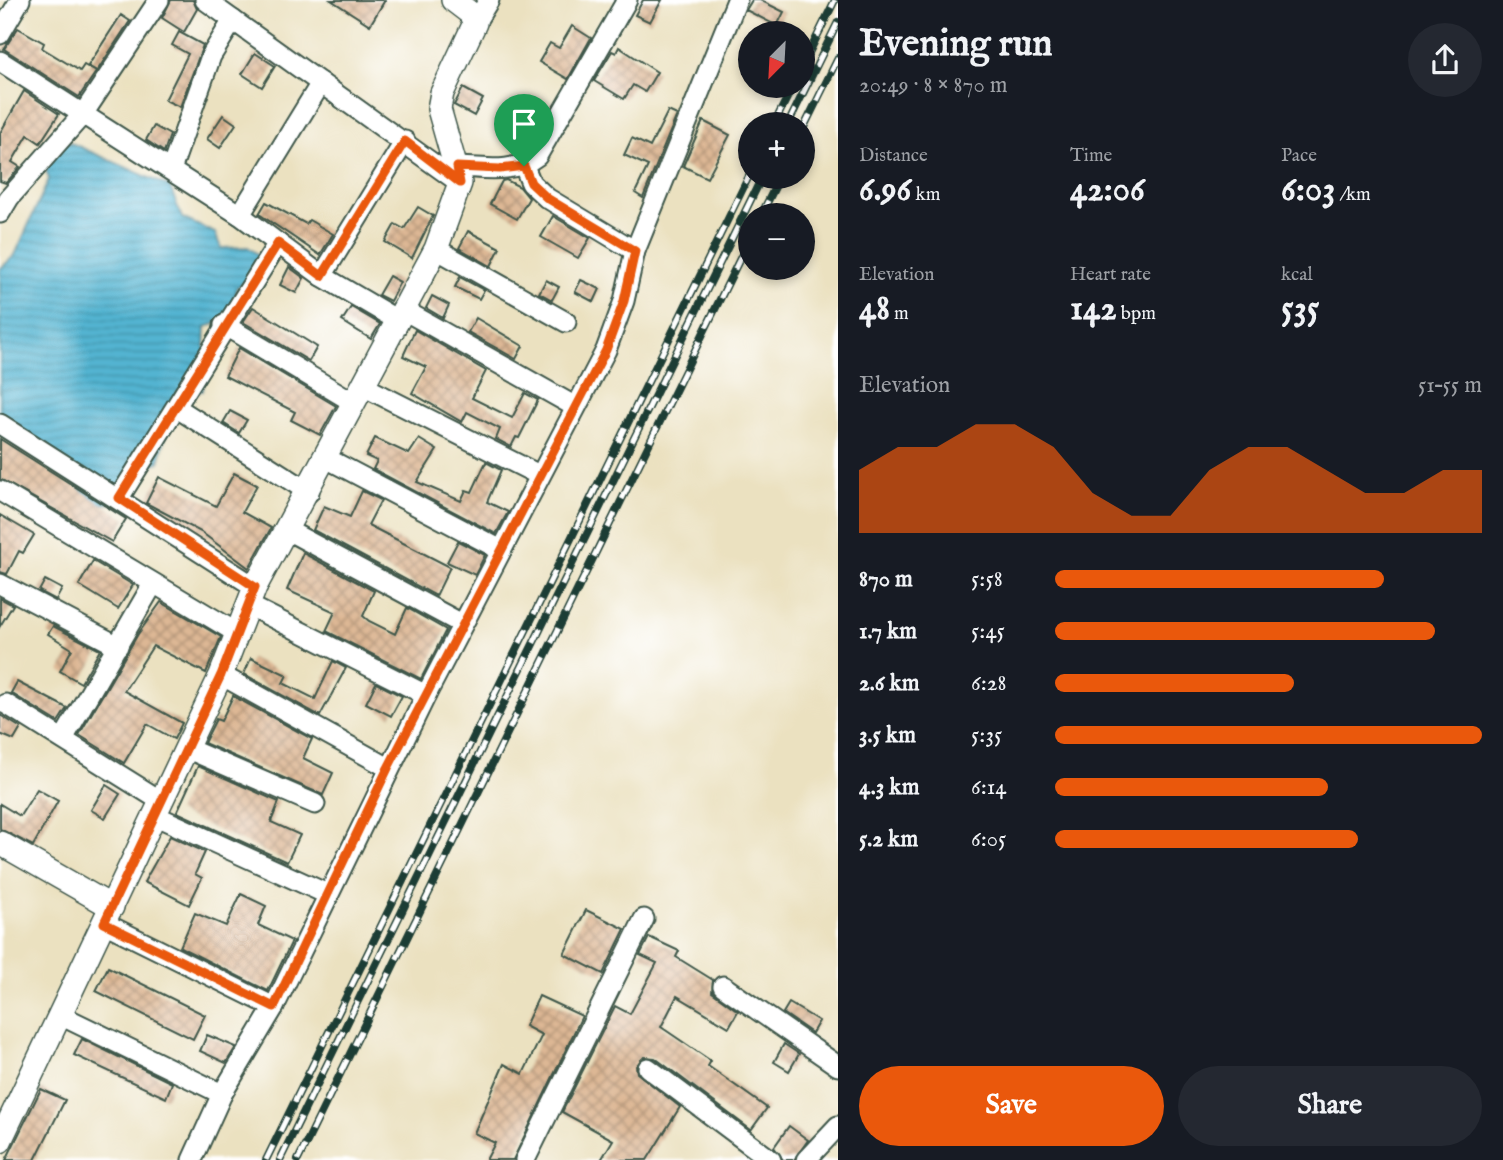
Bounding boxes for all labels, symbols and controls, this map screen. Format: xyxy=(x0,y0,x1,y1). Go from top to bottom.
north arrow xyxy=(738,21,816,98)
map controls xyxy=(738,21,815,280)
text: Evening run xyxy=(859,21,1053,69)
button: share xyxy=(1408,23,1482,97)
text: 20:49 · 8 × 870 m xyxy=(859,71,1007,100)
pin xyxy=(494,94,554,166)
icon: arrive xyxy=(505,105,543,143)
button: + xyxy=(738,112,815,189)
text: Distance xyxy=(859,144,928,168)
text: Time xyxy=(1070,144,1112,168)
text: Pace xyxy=(1281,144,1317,168)
text: 6.96 xyxy=(859,168,911,213)
text: 42:06 xyxy=(1070,168,1145,213)
text: 6:03 xyxy=(1281,168,1335,213)
text: km xyxy=(911,183,940,207)
text: /km xyxy=(1335,183,1371,207)
button: − xyxy=(738,203,815,280)
text: Elevation xyxy=(859,263,934,287)
text: Heart rate xyxy=(1070,263,1151,287)
text: kcal xyxy=(1281,263,1313,287)
text: 48 xyxy=(859,287,890,332)
text: 142 xyxy=(1070,287,1117,332)
text: 535 xyxy=(1281,287,1319,332)
text: m xyxy=(890,302,909,326)
text: bpm xyxy=(1117,302,1156,326)
text: Elevation xyxy=(859,371,950,400)
text: 51–55 m xyxy=(1418,371,1482,400)
text: 870 m xyxy=(859,565,913,594)
text: 5:58 xyxy=(971,565,1003,594)
text: 1.7 km xyxy=(859,617,917,646)
text: 5:45 xyxy=(971,617,1005,646)
text: 2.6 km xyxy=(859,669,920,698)
text: 6:28 xyxy=(971,669,1007,698)
text: 3.5 km xyxy=(859,721,916,750)
text: 5:35 xyxy=(971,721,1002,750)
text: 4.3 km xyxy=(859,773,919,802)
text: 6:14 xyxy=(971,773,1007,802)
text: 5.2 km xyxy=(859,825,918,854)
text: 6:05 xyxy=(971,825,1006,854)
button: Save xyxy=(859,1066,1164,1146)
button: Share xyxy=(1178,1066,1482,1146)

